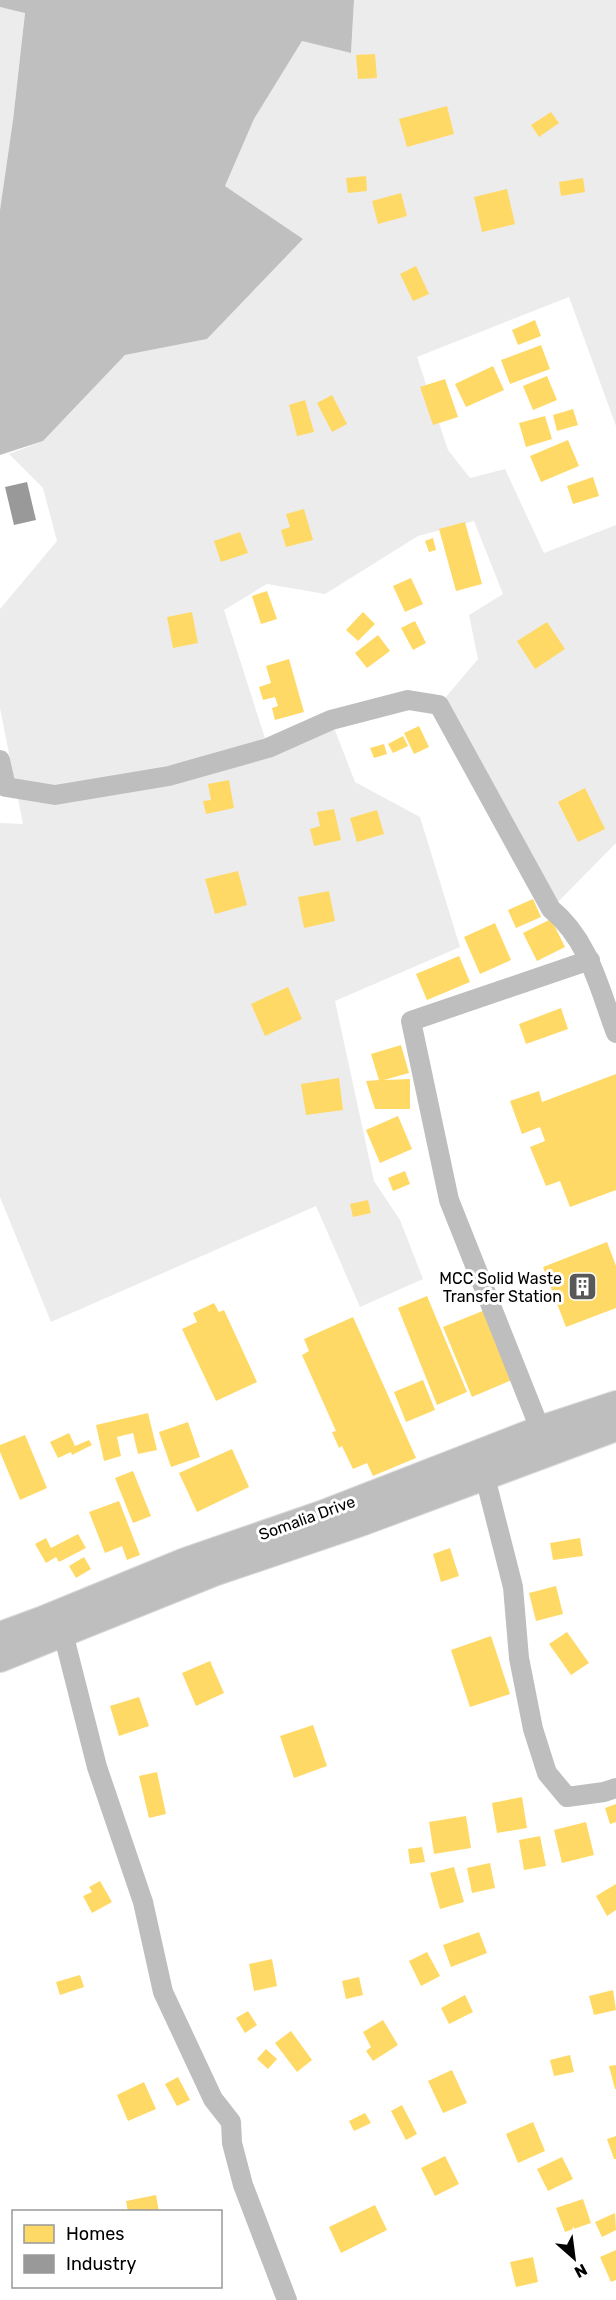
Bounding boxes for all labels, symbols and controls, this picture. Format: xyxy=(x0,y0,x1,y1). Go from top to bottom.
place label: MCC Solid Waste Transfer Station xyxy=(439,1269,562,1306)
building icon: MCC Solid Waste Transfer Station xyxy=(567,1271,599,1303)
street label: Somalia Drive xyxy=(256,1492,358,1544)
legend xyxy=(12,2210,222,2288)
text: Homes xyxy=(66,2223,124,2245)
north arrow xyxy=(544,2228,604,2288)
text: Industry xyxy=(66,2253,136,2275)
text: N xyxy=(571,2260,590,2282)

